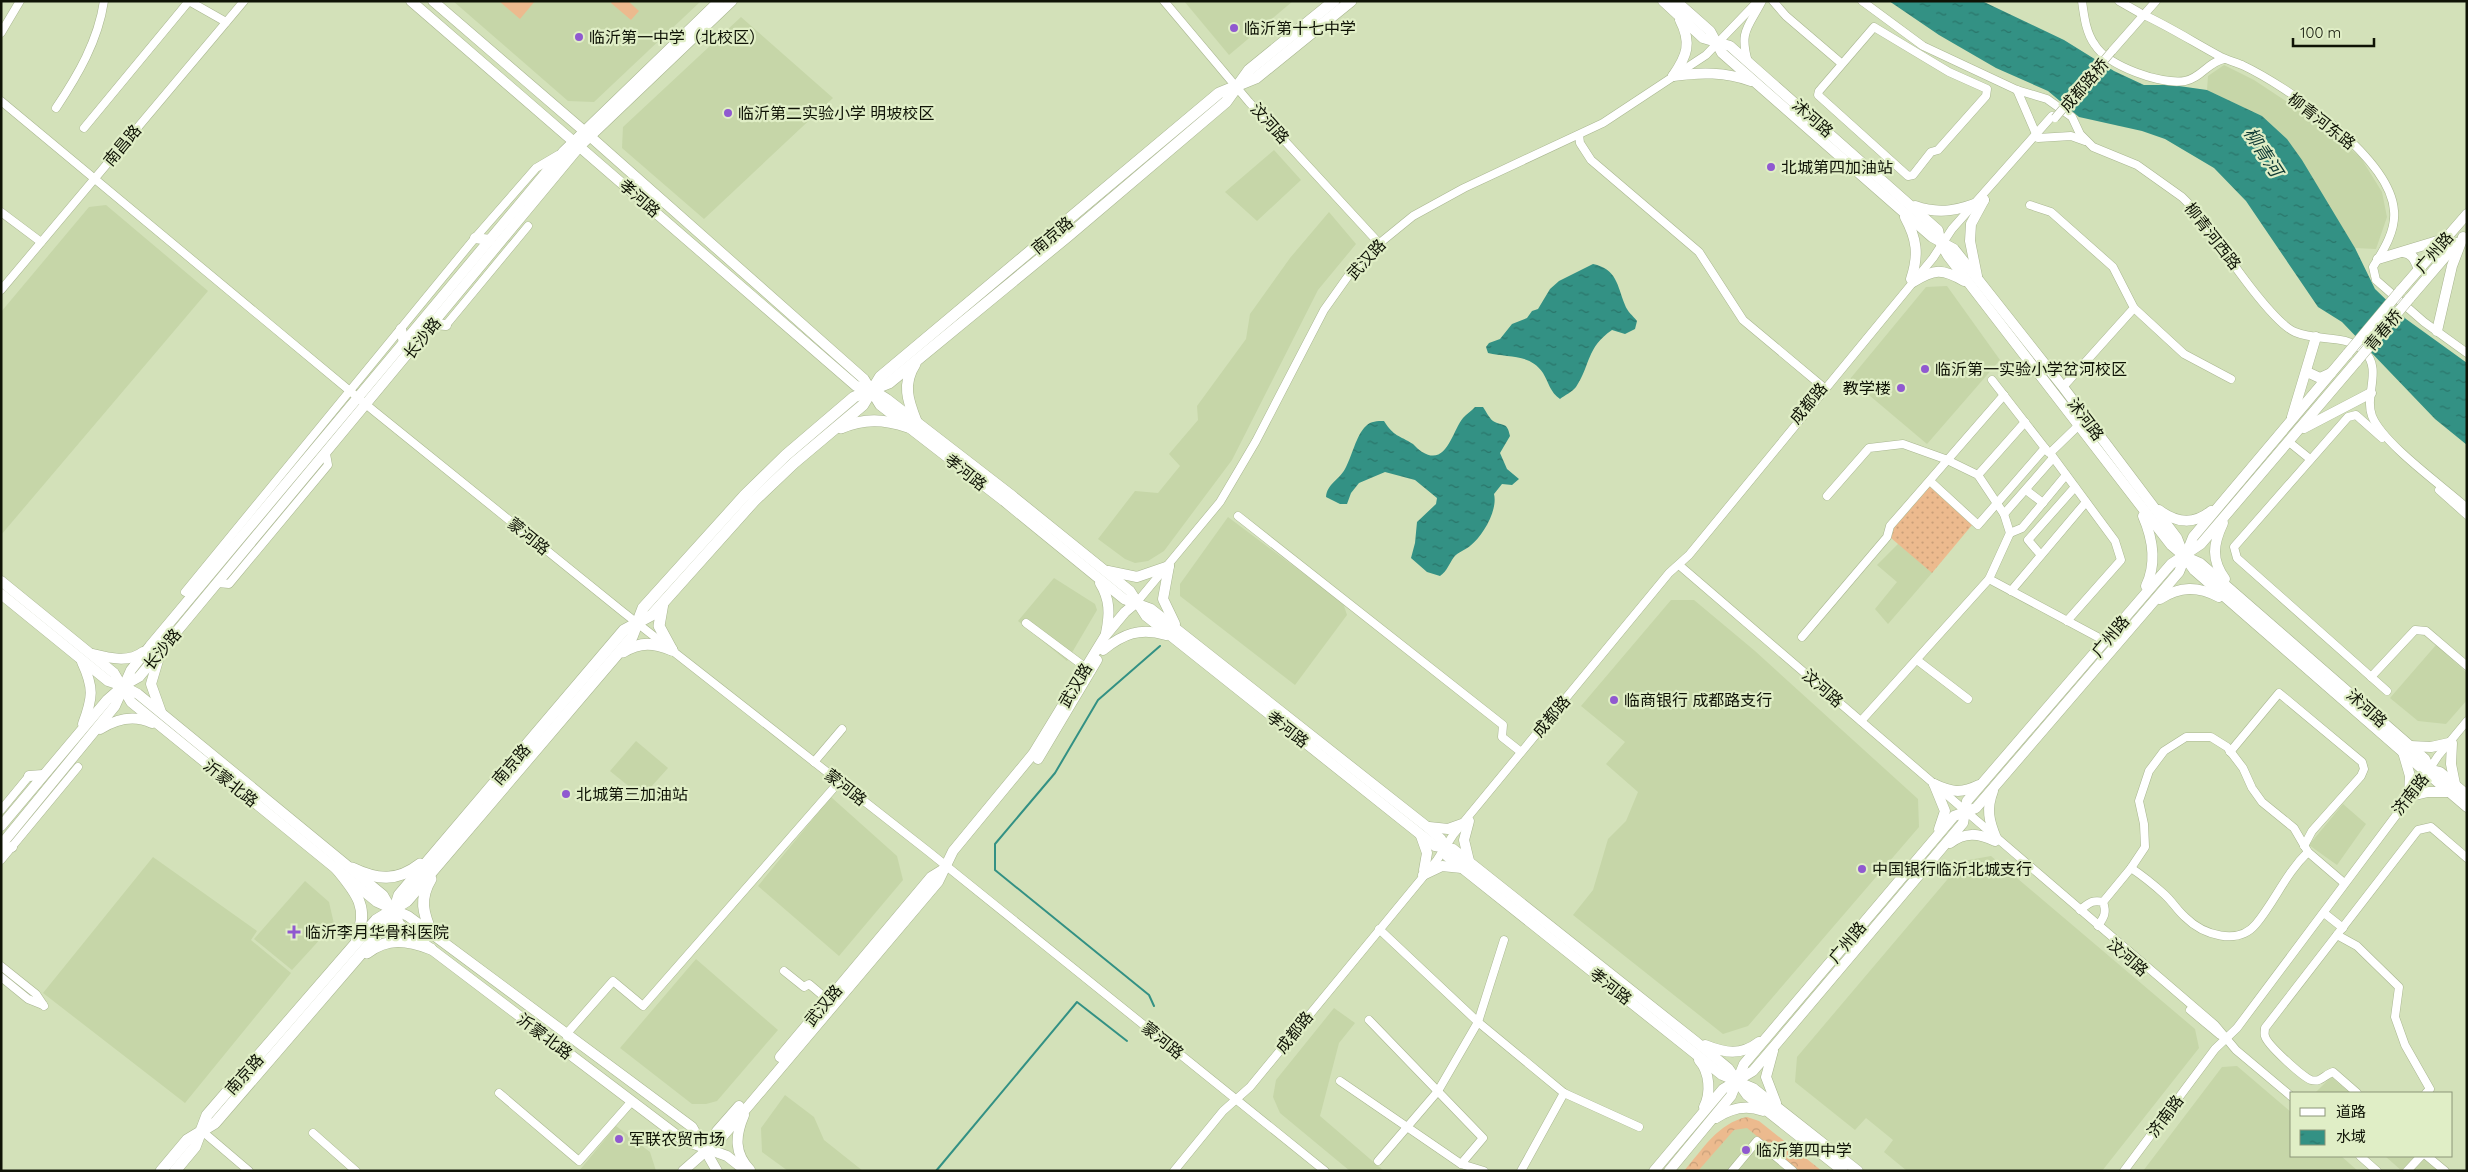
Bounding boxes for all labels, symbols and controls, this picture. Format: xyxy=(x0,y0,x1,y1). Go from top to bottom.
scale bar xyxy=(2293,15,2374,47)
place label: 临沂第十七中学 xyxy=(1244,18,1356,38)
marker: 临沂第十七中学 xyxy=(1228,22,1240,34)
text: 100 m xyxy=(2300,23,2341,42)
place label: 临沂第一中学（北校区） xyxy=(589,27,765,47)
marker: 临沂第一中学（北校区） xyxy=(573,31,585,43)
street label: 成都路桥 xyxy=(2055,54,2113,116)
street label: 柳青河东路 xyxy=(2284,88,2360,154)
street label: 沭河路 xyxy=(1788,95,1838,141)
street label: 汶河路 xyxy=(1247,98,1293,148)
place label: 临沂第二实验小学 明坡校区 xyxy=(738,103,934,123)
marker: 临沂第二实验小学 明坡校区 xyxy=(722,107,734,119)
street label: 南昌路 xyxy=(99,120,145,170)
water label: 柳青河 xyxy=(2239,123,2289,183)
place label: 北城第四加油站 xyxy=(1781,157,1893,177)
marker: 北城第四加油站 xyxy=(1765,161,1777,173)
street label: 孝河路 xyxy=(615,175,665,221)
street label: 柳青河西路 xyxy=(2180,198,2246,274)
street label: 南京路 xyxy=(1027,212,1077,258)
street label: 广州路 xyxy=(2411,227,2457,277)
street label: 武汉路 xyxy=(1342,235,1390,283)
street label: 青春桥 xyxy=(2360,305,2406,355)
street label: 长沙路 xyxy=(399,313,445,363)
place label: 临沂第一实验小学岔河校区 xyxy=(1935,359,2127,379)
marker: 临沂第一实验小学岔河校区 xyxy=(1919,363,1931,375)
street label: 成都路 xyxy=(1785,378,1831,428)
place label: 教学楼 xyxy=(1843,378,1891,398)
marker: 教学楼 xyxy=(1895,382,1907,394)
street label: 沭河路 xyxy=(2064,394,2108,444)
street label: 孝河路 xyxy=(941,449,991,495)
street label: 蒙河路 xyxy=(504,513,554,559)
street label: 广州路 xyxy=(2087,611,2133,661)
street label: 长沙路 xyxy=(139,624,185,674)
street label: 武汉路 xyxy=(1054,659,1096,711)
street label: 汶河路 xyxy=(1798,665,1848,711)
street label: 沭河路 xyxy=(2342,685,2392,731)
place label: 临商银行 成都路支行 xyxy=(1624,690,1772,710)
street label: 成都路 xyxy=(1528,691,1574,741)
marker: 临商银行 成都路支行 xyxy=(1608,694,1620,706)
street label: 孝河路 xyxy=(1263,706,1313,752)
street label: 南京路 xyxy=(488,739,534,789)
street label: 沂蒙北路 xyxy=(200,755,262,811)
street label: 蒙河路 xyxy=(821,764,871,810)
street label: 济南路 xyxy=(2387,769,2433,819)
place label: 北城第三加油站 xyxy=(576,784,688,804)
marker: 北城第三加油站 xyxy=(560,788,572,800)
place label: 中国银行临沂北城支行 xyxy=(1872,859,2032,879)
marker: 中国银行临沂北城支行 xyxy=(1856,863,1868,875)
street label: 广州路 xyxy=(1824,917,1870,967)
place label: 临沂李月华骨科医院 xyxy=(305,922,449,942)
marker: 临沂李月华骨科医院 xyxy=(287,925,301,939)
street label: 汶河路 xyxy=(2103,934,2153,980)
street label: 孝河路 xyxy=(1586,963,1636,1009)
street label: 武汉路 xyxy=(800,980,846,1030)
street label: 成都路 xyxy=(1271,1007,1317,1057)
street label: 沂蒙北路 xyxy=(513,1009,577,1063)
street label: 蒙河路 xyxy=(1138,1017,1188,1063)
street label: 南京路 xyxy=(221,1049,267,1099)
street label: 济南路 xyxy=(2143,1091,2187,1141)
legend xyxy=(2290,1092,2453,1157)
text: 道路 xyxy=(2336,1102,2366,1121)
text: 水域 xyxy=(2336,1127,2366,1146)
place label: 军联农贸市场 xyxy=(629,1129,725,1149)
marker: 军联农贸市场 xyxy=(613,1133,625,1145)
place label: 临沂第四中学 xyxy=(1756,1140,1852,1160)
marker: 临沂第四中学 xyxy=(1740,1144,1752,1156)

